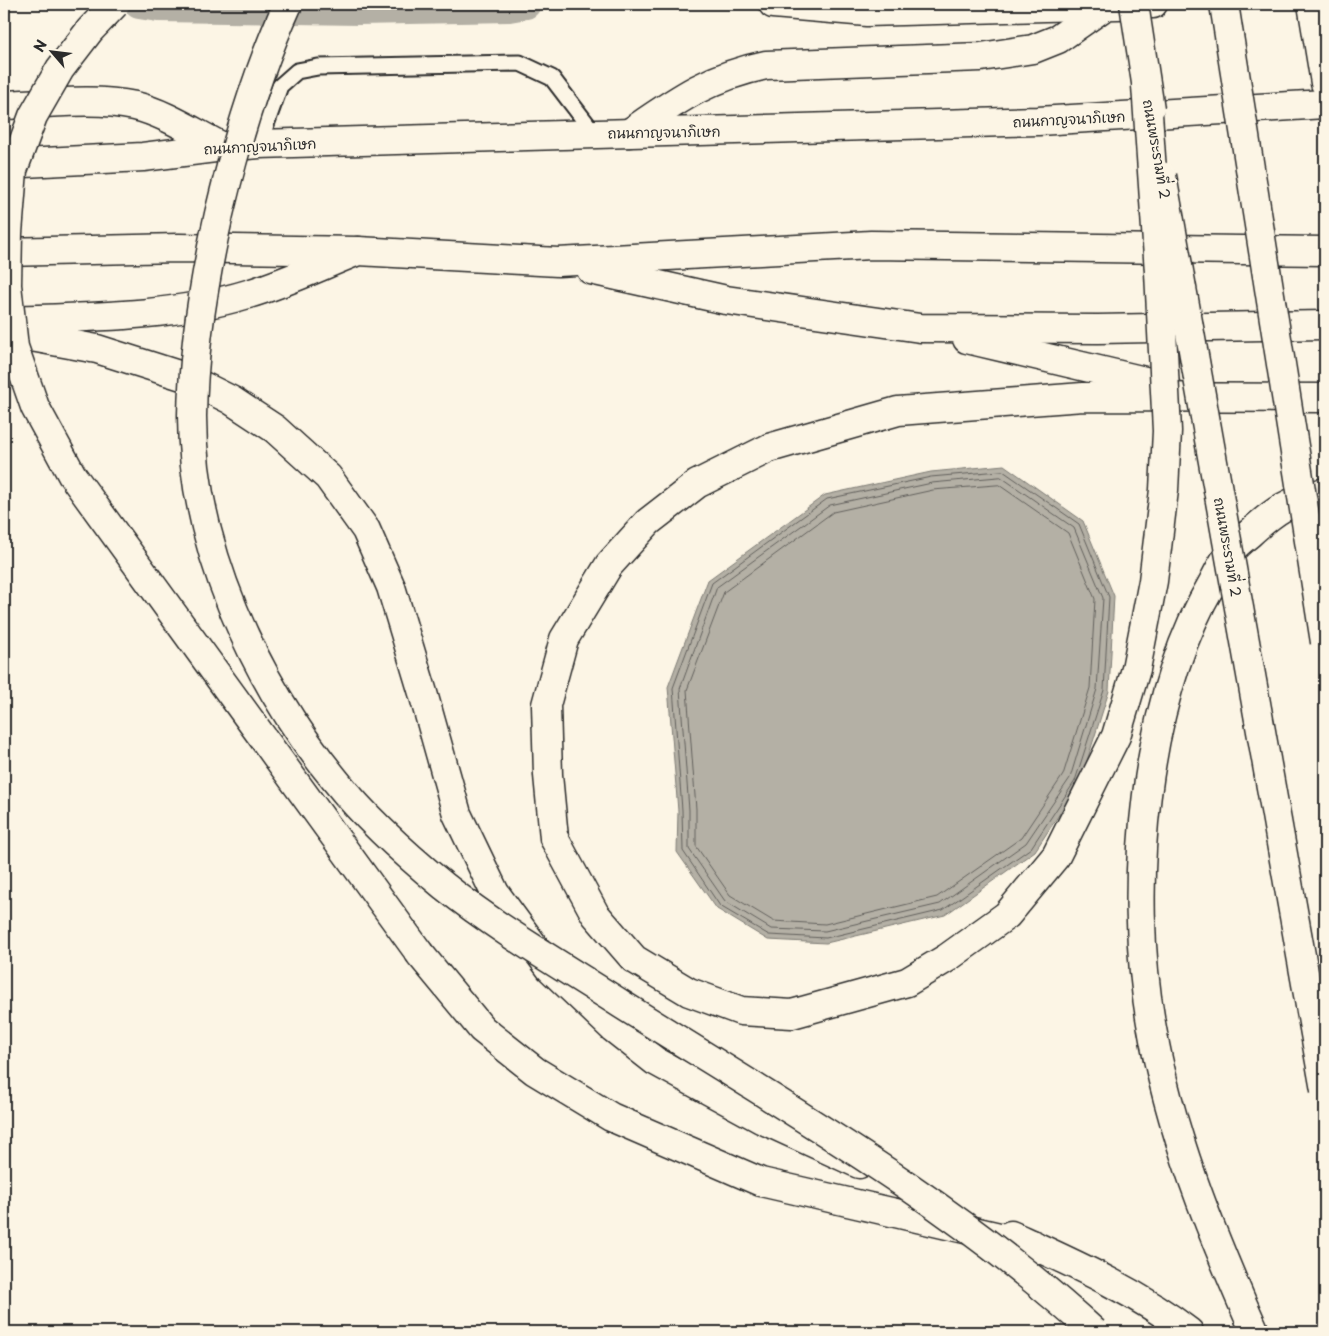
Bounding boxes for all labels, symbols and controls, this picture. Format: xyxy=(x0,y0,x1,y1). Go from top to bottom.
north arrow xyxy=(28,28,78,78)
text: N xyxy=(28,36,52,55)
street label: ถนนพระรามที่ 2 xyxy=(1138,97,1178,200)
street label: ถนนกาญจนาภิเษก xyxy=(1012,106,1126,132)
street label: ถนนกาญจนาภิเษก xyxy=(607,121,721,143)
street label: ถนนกาญจนาภิเษก xyxy=(203,133,317,159)
street label: ถนนพระรามที่ 2 xyxy=(1209,495,1249,598)

